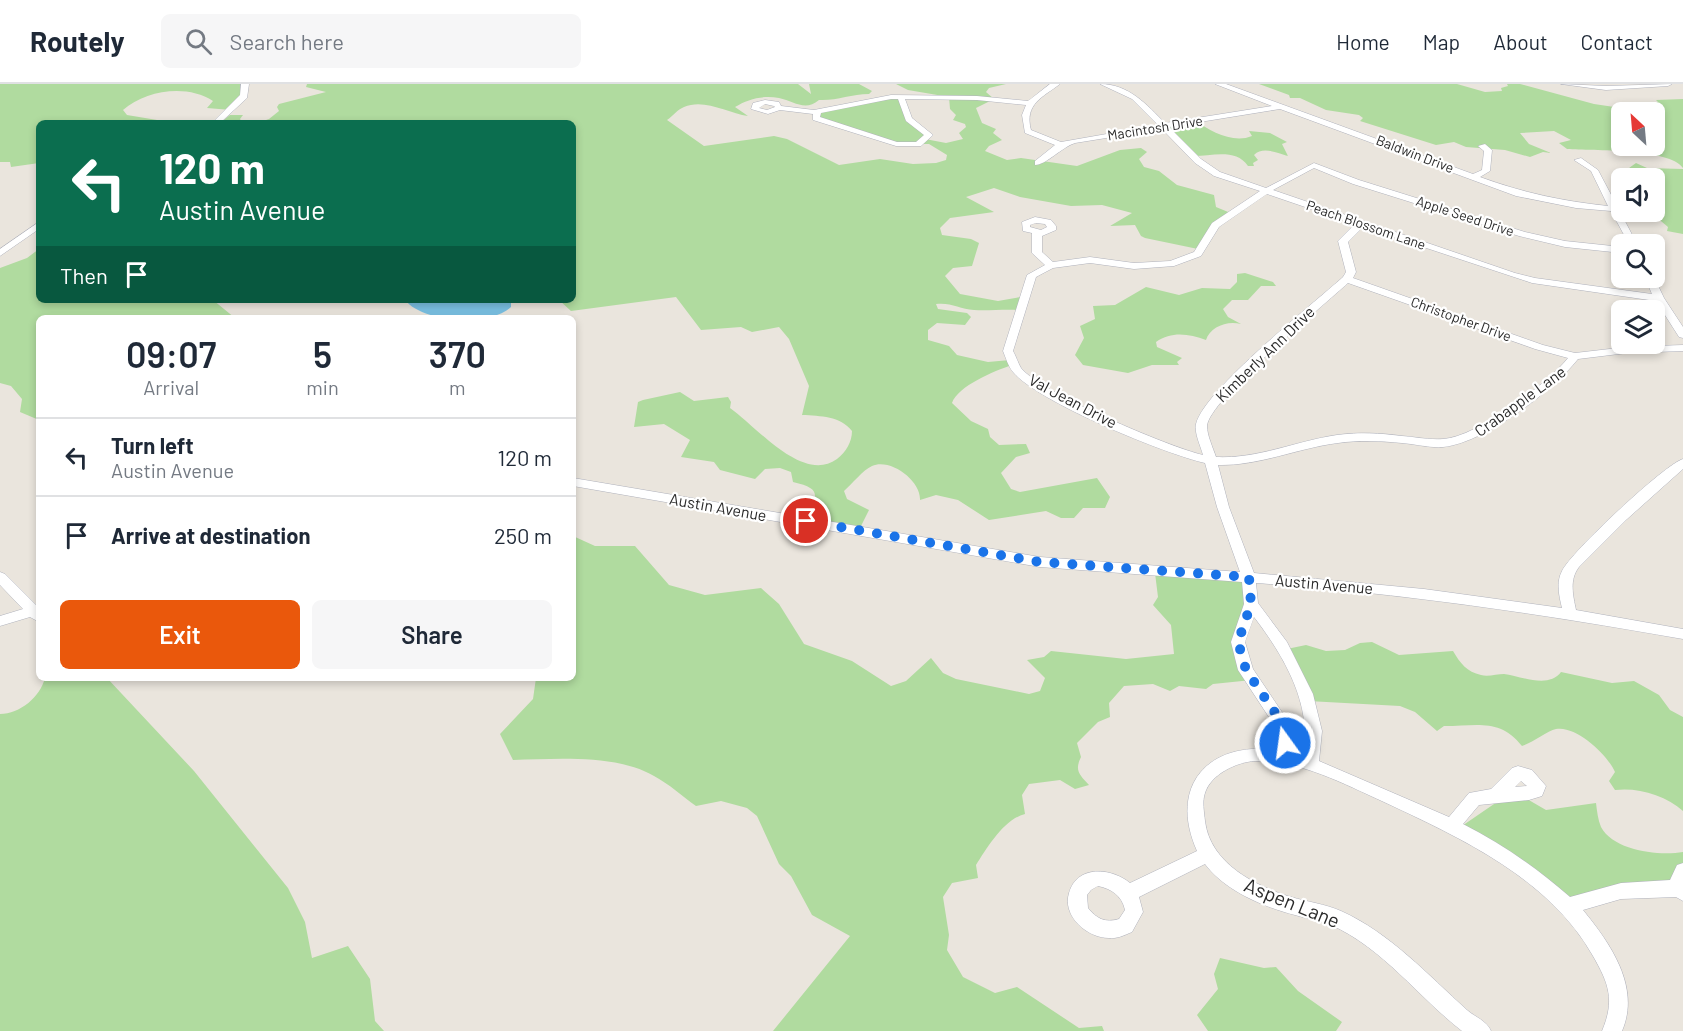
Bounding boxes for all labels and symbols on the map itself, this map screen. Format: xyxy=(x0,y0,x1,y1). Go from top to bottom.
north arrow xyxy=(1611,102,1665,156)
street label: Macintosh Drive xyxy=(1106,112,1204,143)
street label: Baldwin Drive xyxy=(1374,131,1456,176)
street label: Apple Seed Drive xyxy=(1414,192,1516,239)
street label: Peach Blossom Lane xyxy=(1304,196,1428,253)
street label: Christopher Drive xyxy=(1409,292,1514,345)
street label: Kimberly Ann Drive xyxy=(1211,302,1318,406)
street label: Crabapple Lane xyxy=(1470,361,1569,440)
street label: Val Jean Drive xyxy=(1026,369,1121,432)
street label: Austin Avenue xyxy=(668,489,768,524)
pin xyxy=(780,495,831,546)
street label: Austin Avenue xyxy=(1274,570,1374,597)
position arrow xyxy=(1253,711,1317,775)
street label: Aspen Lane xyxy=(1241,872,1344,932)

